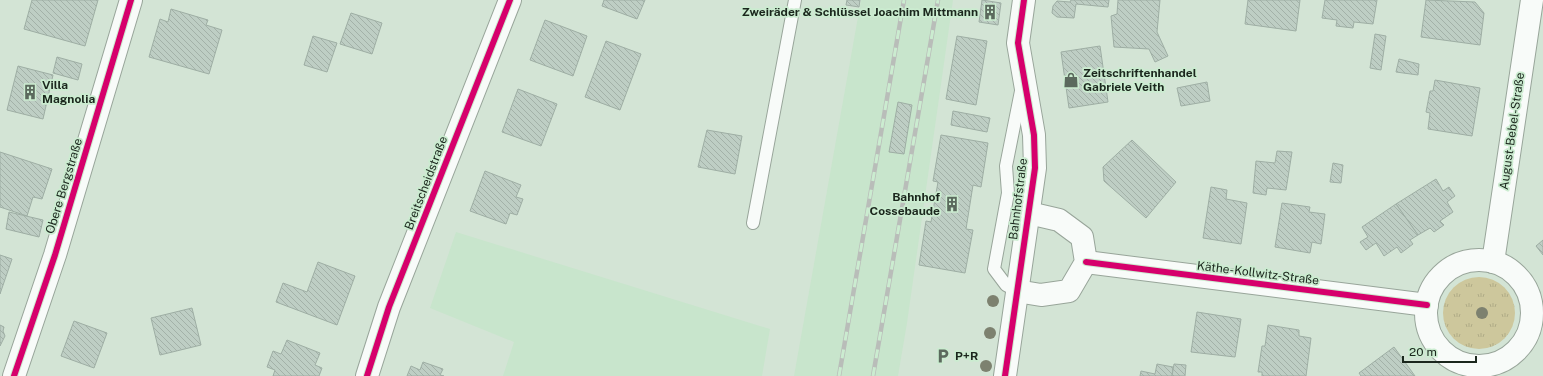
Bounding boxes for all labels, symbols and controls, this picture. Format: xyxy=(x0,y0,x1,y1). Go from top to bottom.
building icon: Zweiräder & Schlüssel Joachim Mittmann xyxy=(981,3,999,21)
place label: Zweiräder & Schlüssel Joachim Mittmann xyxy=(742,5,978,19)
place label: Zeitschriftenhandel Gabriele Veith xyxy=(1083,66,1197,94)
shop icon: Zeitschriftenhandel Gabriele Veith xyxy=(1062,71,1080,89)
street label: August-Bebel-Straße xyxy=(1497,71,1527,191)
place label: Villa Magnolia xyxy=(42,78,95,106)
building icon: Villa Magnolia xyxy=(21,83,39,101)
street label: Breitscheidstraße xyxy=(402,134,450,232)
street label: Obere Bergstraße xyxy=(43,136,85,235)
street label: Bahnhofstraße xyxy=(1006,157,1030,241)
place label: Bahnhof Cossebaude xyxy=(870,190,940,218)
building icon: Bahnhof Cossebaude xyxy=(943,195,961,213)
street label: Käthe-Kollwitz-Straße xyxy=(1196,259,1320,287)
scale bar xyxy=(1403,338,1476,364)
text: 20 m xyxy=(1409,345,1437,359)
parking icon: P+R xyxy=(934,347,952,365)
place label: P+R xyxy=(955,349,978,363)

